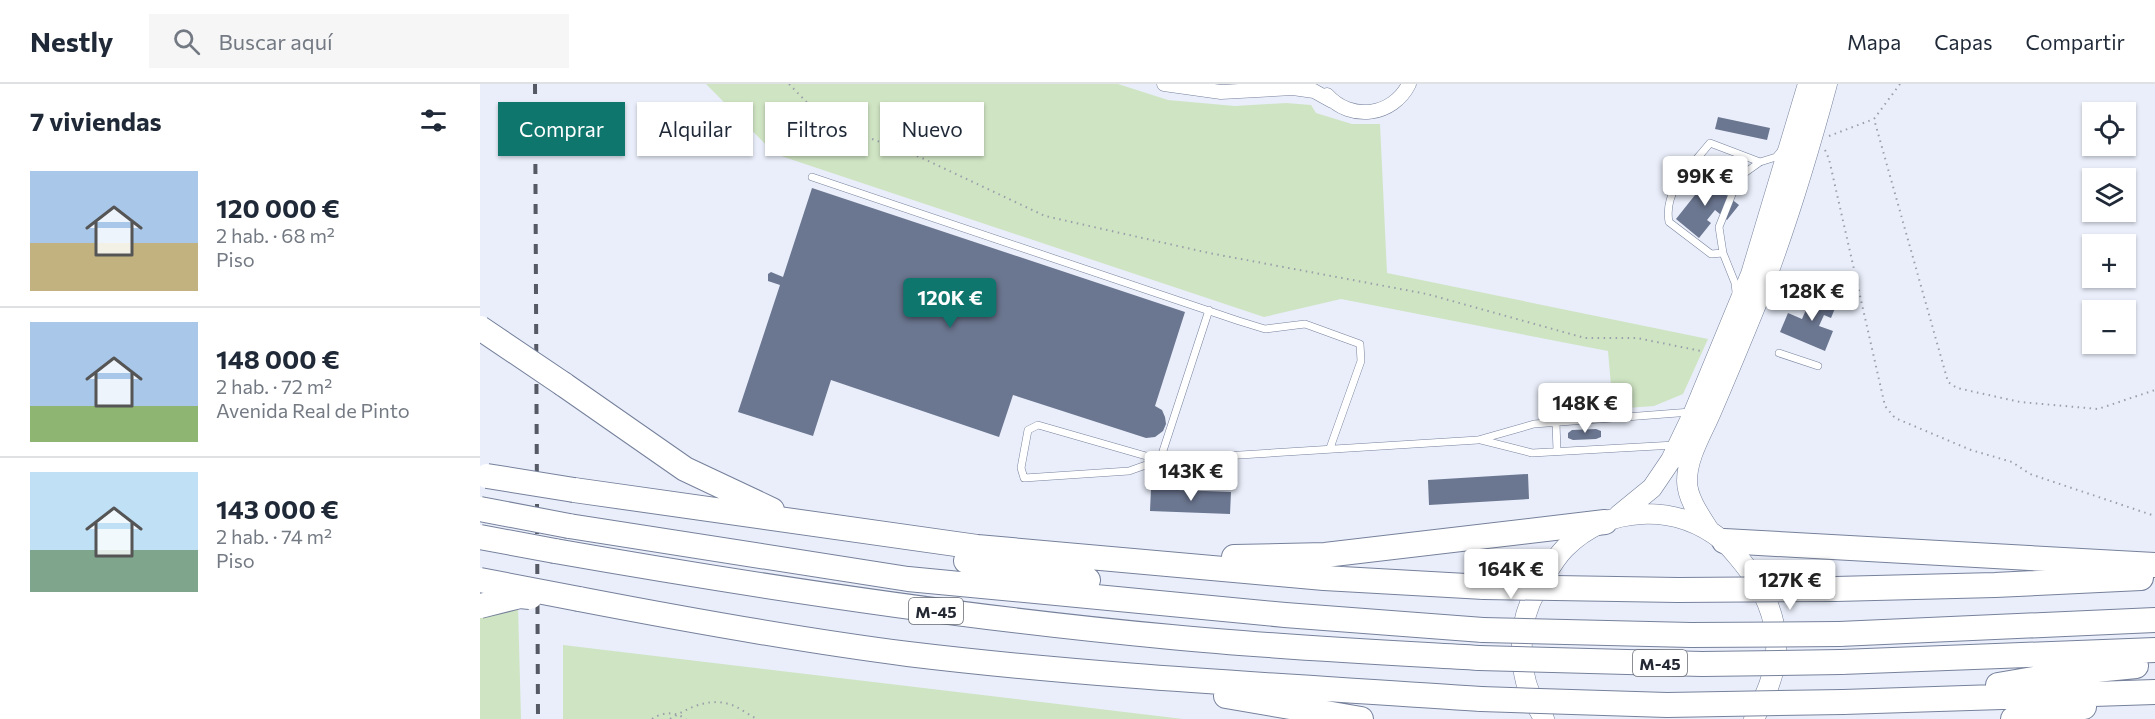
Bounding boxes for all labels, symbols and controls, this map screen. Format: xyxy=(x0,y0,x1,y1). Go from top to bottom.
search box xyxy=(149,14,569,68)
text: Nestly xyxy=(30,24,113,58)
icon: search xyxy=(170,25,203,58)
text: Buscar aquí xyxy=(218,28,333,55)
text: Mapa xyxy=(1847,29,1901,54)
text: Capas xyxy=(1934,29,1993,54)
text: Compartir xyxy=(2026,29,2125,54)
chip: Comprar xyxy=(498,102,625,156)
chip: Alquilar xyxy=(637,102,753,156)
chip: Filtros xyxy=(765,102,868,156)
chip: Nuevo xyxy=(880,102,984,156)
map controls xyxy=(2082,102,2136,354)
button: locate xyxy=(2082,102,2136,156)
icon: filters xyxy=(417,104,450,137)
text: 7 viviendas xyxy=(30,105,162,136)
pin: 99K € xyxy=(1663,156,1747,207)
text: 99K € xyxy=(1677,163,1733,187)
button: layers xyxy=(2082,168,2136,222)
text: 120 000 € xyxy=(216,192,340,223)
icon: home xyxy=(78,195,150,267)
text: 2 hab. · 68 m² xyxy=(216,223,335,247)
button: + xyxy=(2082,234,2136,288)
text: Piso xyxy=(216,247,255,271)
pin: 128K € xyxy=(1763,271,1861,322)
pin: 120K € xyxy=(901,278,999,329)
text: 128K € xyxy=(1780,278,1844,302)
text: 120K € xyxy=(917,285,983,309)
button: − xyxy=(2082,300,2136,354)
text: 148 000 € xyxy=(216,343,340,374)
icon: home xyxy=(78,346,150,418)
text: 2 hab. · 72 m² xyxy=(216,374,332,398)
pin: 148K € xyxy=(1536,383,1634,434)
text: 148K € xyxy=(1552,390,1618,414)
text: Avenida Real de Pinto xyxy=(216,398,410,422)
pin: 143K € xyxy=(1142,451,1240,502)
text: 143K € xyxy=(1159,458,1223,482)
text: 143 000 € xyxy=(216,493,339,524)
icon: home xyxy=(78,496,150,568)
text: 2 hab. · 74 m² xyxy=(216,524,332,548)
text: Piso xyxy=(216,548,255,572)
pin: 164K € xyxy=(1462,549,1560,600)
text: 164K € xyxy=(1478,556,1544,580)
pin: 127K € xyxy=(1741,560,1839,611)
text: 127K € xyxy=(1758,567,1822,591)
road number: M-45 xyxy=(909,598,963,624)
road number: M-45 xyxy=(1633,650,1687,676)

